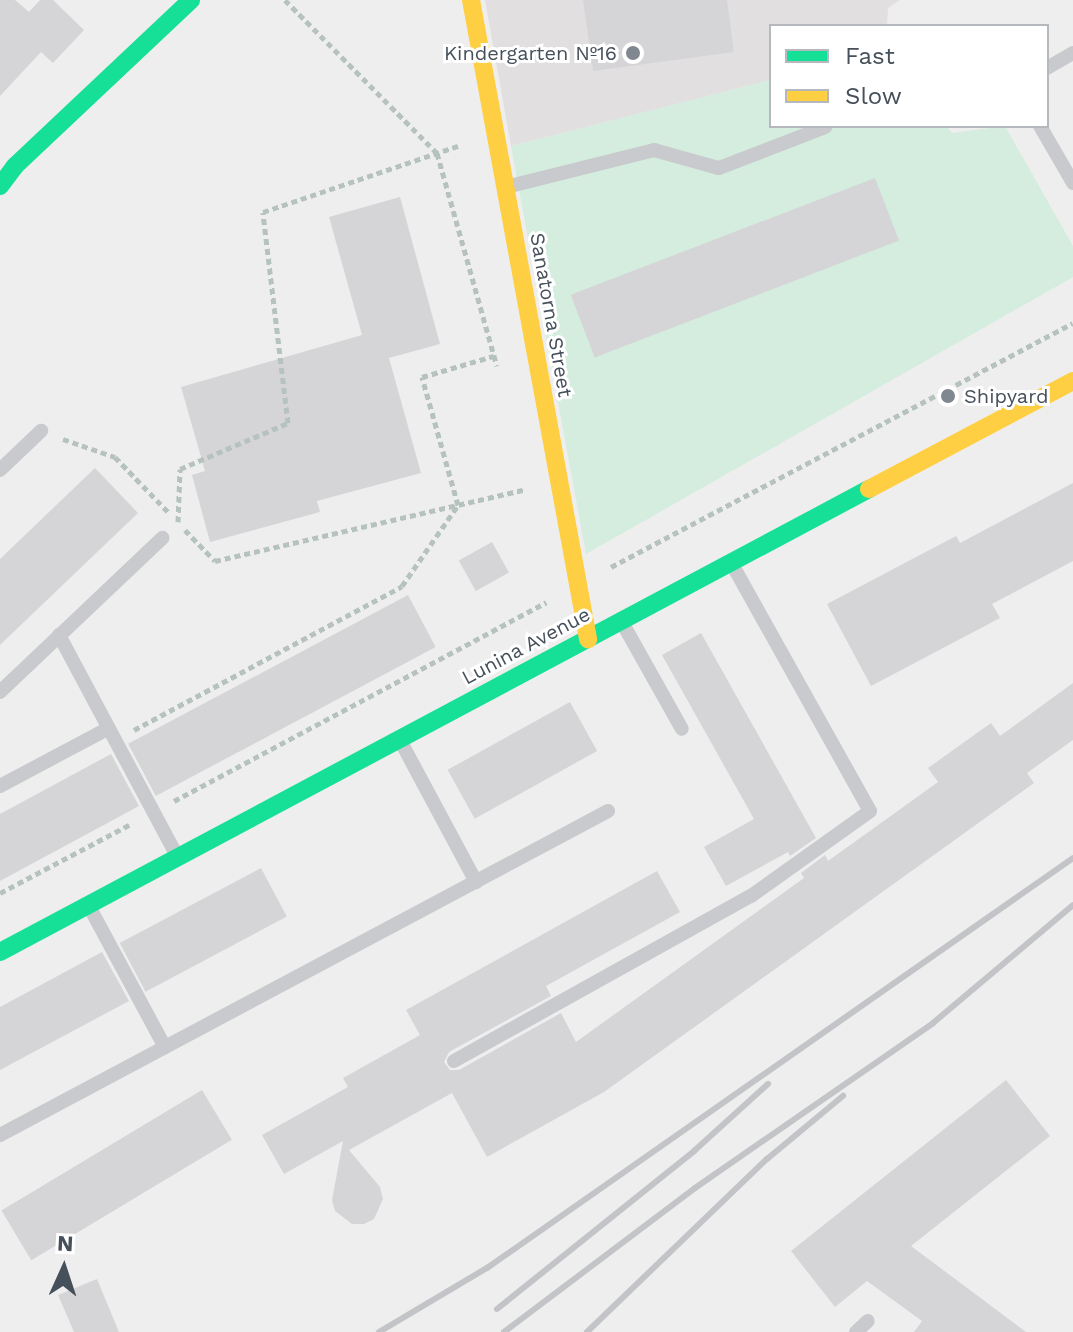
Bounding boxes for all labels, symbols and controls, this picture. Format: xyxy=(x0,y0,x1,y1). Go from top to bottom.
legend xyxy=(769,24,1049,128)
place label: Kindergarten №16 xyxy=(444,41,617,65)
text: Fast xyxy=(845,42,895,70)
marker: Kindergarten №16 xyxy=(624,44,642,62)
text: Slow xyxy=(845,82,902,110)
street label: Sanatorna Street xyxy=(525,231,577,399)
place label: Shipyard xyxy=(964,384,1049,408)
marker: Shipyard xyxy=(939,387,957,405)
street label: Lunina Avenue xyxy=(457,602,595,690)
north arrow xyxy=(24,1228,104,1308)
text: N xyxy=(56,1231,74,1256)

